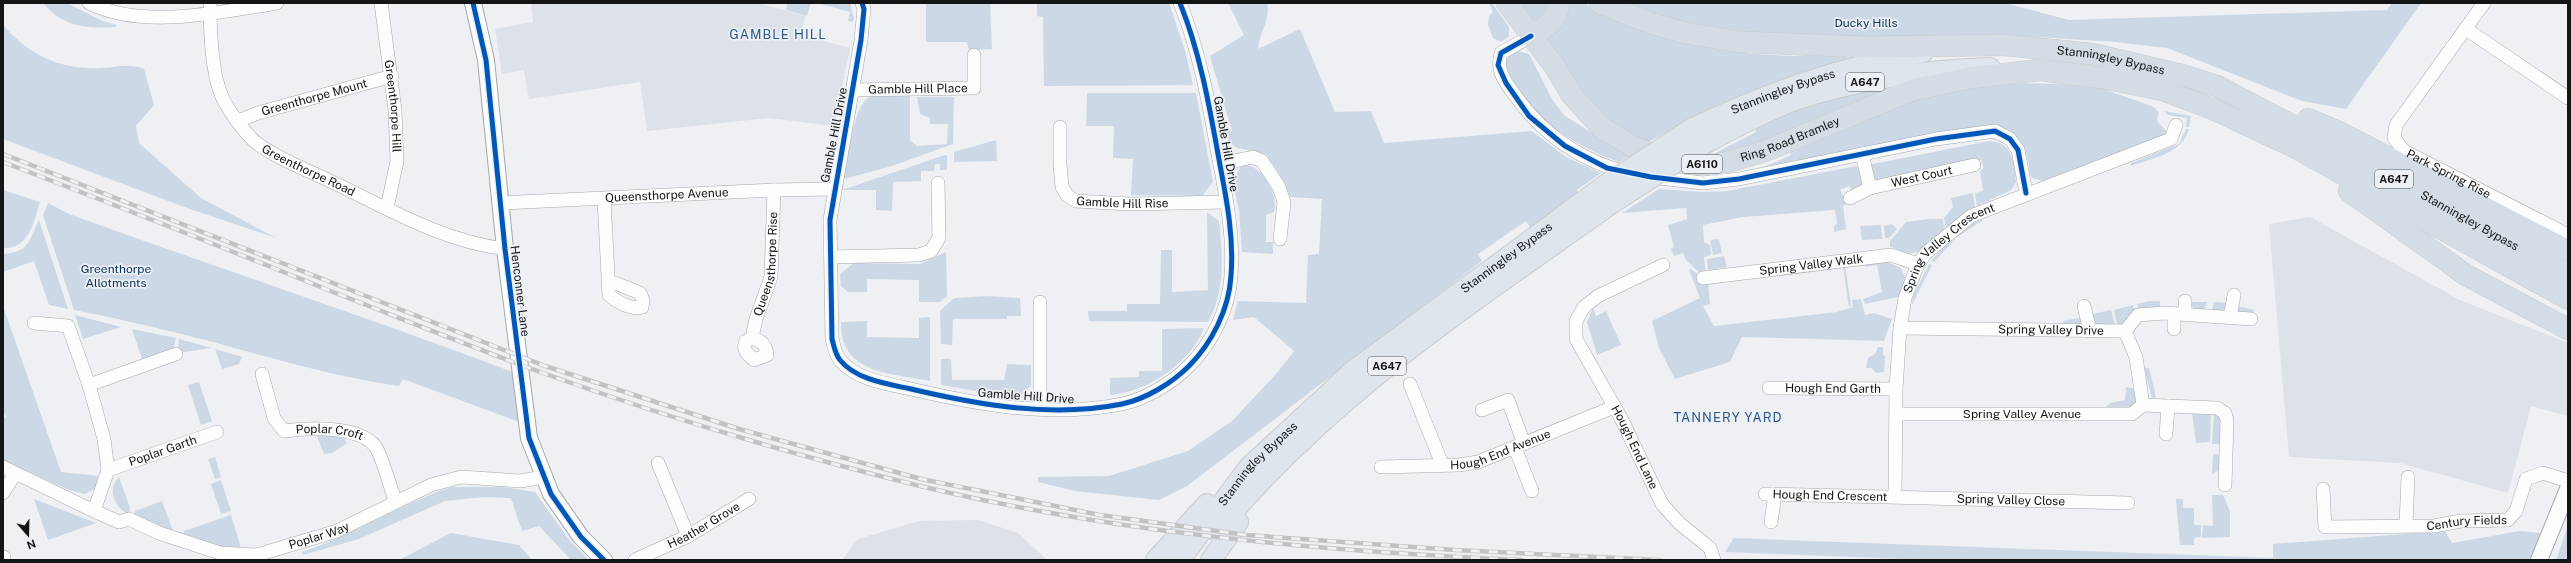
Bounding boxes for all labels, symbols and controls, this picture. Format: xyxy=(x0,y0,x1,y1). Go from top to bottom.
park label: Ducky Hills xyxy=(1834,16,1898,30)
district label: GAMBLE HILL xyxy=(729,27,827,42)
street label: Stanningley Bypass xyxy=(2056,43,2166,78)
street label: Greenthorpe Hill xyxy=(382,59,404,153)
street label: Stanningley Bypass xyxy=(1729,67,1837,117)
road number: A647 xyxy=(1846,73,1884,91)
street label: Greenthorpe Mount xyxy=(260,76,369,119)
street label: Gamble Hill Place xyxy=(868,81,968,97)
street label: Gamble Hill Drive xyxy=(818,86,850,184)
street label: Gamble Hill Drive xyxy=(1211,95,1241,193)
street label: Ring Road Bramley xyxy=(1739,114,1842,165)
street label: Greenthorpe Road xyxy=(259,142,357,199)
street label: Park Spring Rise xyxy=(2404,146,2493,201)
road number: A6110 xyxy=(1682,155,1722,173)
street label: West Court xyxy=(1890,163,1954,190)
road number: A647 xyxy=(2375,170,2413,188)
street label: Queensthorpe Avenue xyxy=(605,185,729,205)
street label: Stanningley Bypass xyxy=(2418,188,2521,253)
street label: Gamble Hill Rise xyxy=(1076,194,1169,211)
street label: Spring Valley Crescent xyxy=(1901,200,1997,295)
street label: Queensthorpe Rise xyxy=(751,211,780,318)
street label: Stanningley Bypass xyxy=(1458,220,1555,296)
street label: Henconner Lane xyxy=(507,245,533,337)
street label: Spring Valley Walk xyxy=(1758,251,1864,278)
park label: Greenthorpe Allotments xyxy=(81,262,152,290)
street label: Spring Valley Drive xyxy=(1998,322,2104,338)
road number: A647 xyxy=(1368,357,1406,375)
street label: Hough End Garth xyxy=(1785,381,1881,396)
street label: Gamble Hill Drive xyxy=(977,386,1075,406)
street label: Hough End Lane xyxy=(1608,403,1661,492)
street label: Spring Valley Avenue xyxy=(1963,407,2081,421)
district label: TANNERY YARD xyxy=(1673,410,1783,425)
street label: Stanningley Bypass xyxy=(1215,419,1300,509)
street label: Poplar Croft xyxy=(295,422,366,443)
street label: Hough End Avenue xyxy=(1450,426,1553,472)
street label: Poplar Garth xyxy=(127,433,199,469)
street label: Hough End Crescent xyxy=(1772,487,1888,504)
street label: Spring Valley Close xyxy=(1957,492,2065,508)
street label: Heather Grove xyxy=(665,499,743,551)
street label: Century Fields xyxy=(2426,513,2507,533)
north arrow xyxy=(8,515,48,555)
street label: Poplar Way xyxy=(287,519,352,552)
text: N xyxy=(25,537,38,552)

